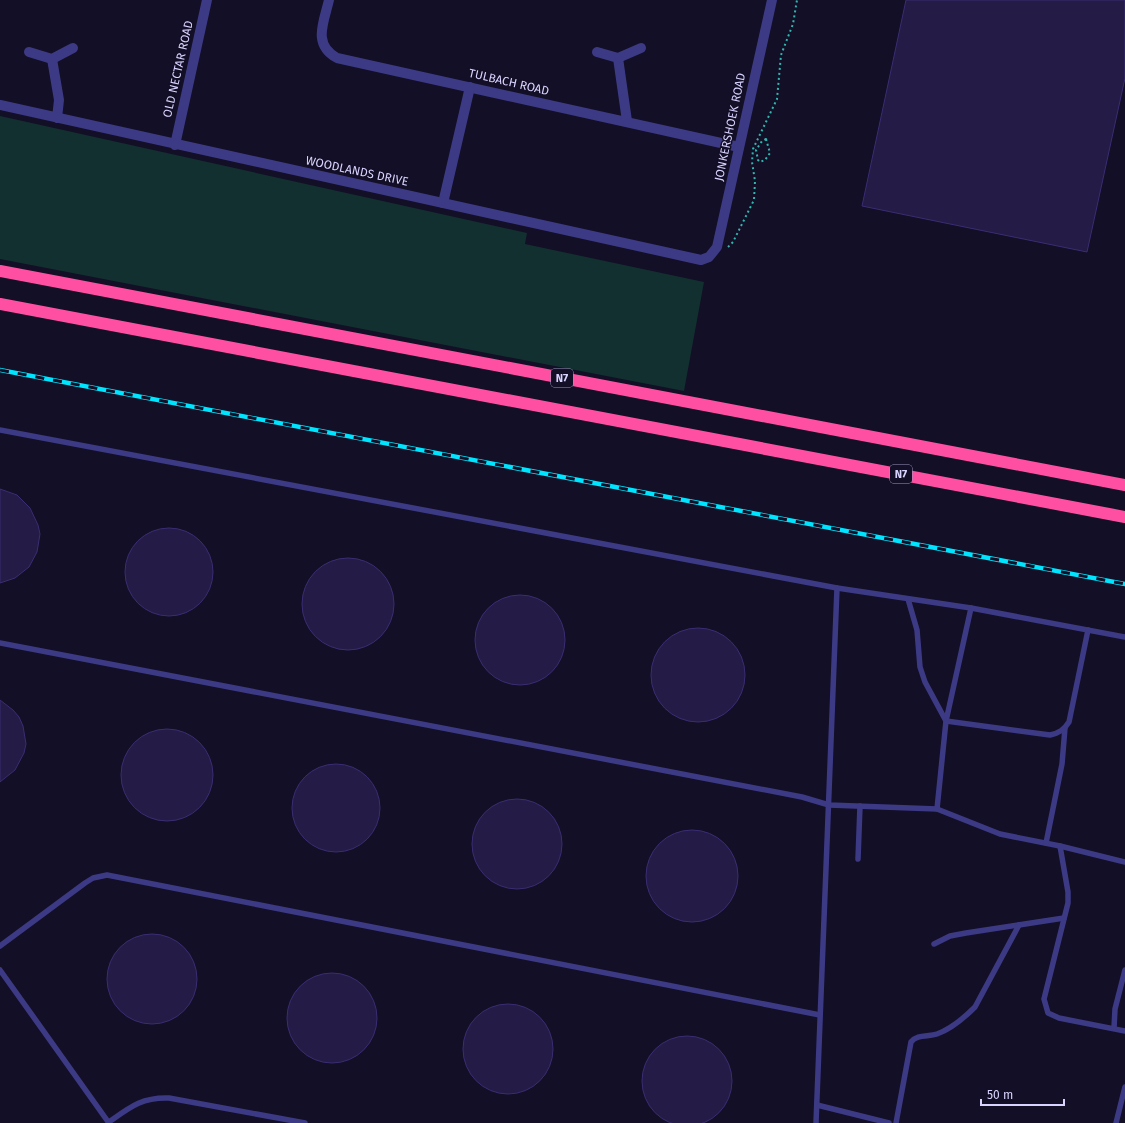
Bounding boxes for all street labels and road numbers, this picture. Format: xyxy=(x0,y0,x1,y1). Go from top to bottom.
street label: OLD NECTAR ROAD xyxy=(160,19,196,119)
street label: TULBACH ROAD xyxy=(467,66,551,98)
street label: JONKERSHOEK ROAD xyxy=(712,71,748,182)
street label: WOODLANDS DRIVE xyxy=(304,153,410,189)
road number: N7 xyxy=(551,369,573,387)
road number: N7 xyxy=(890,465,912,483)

